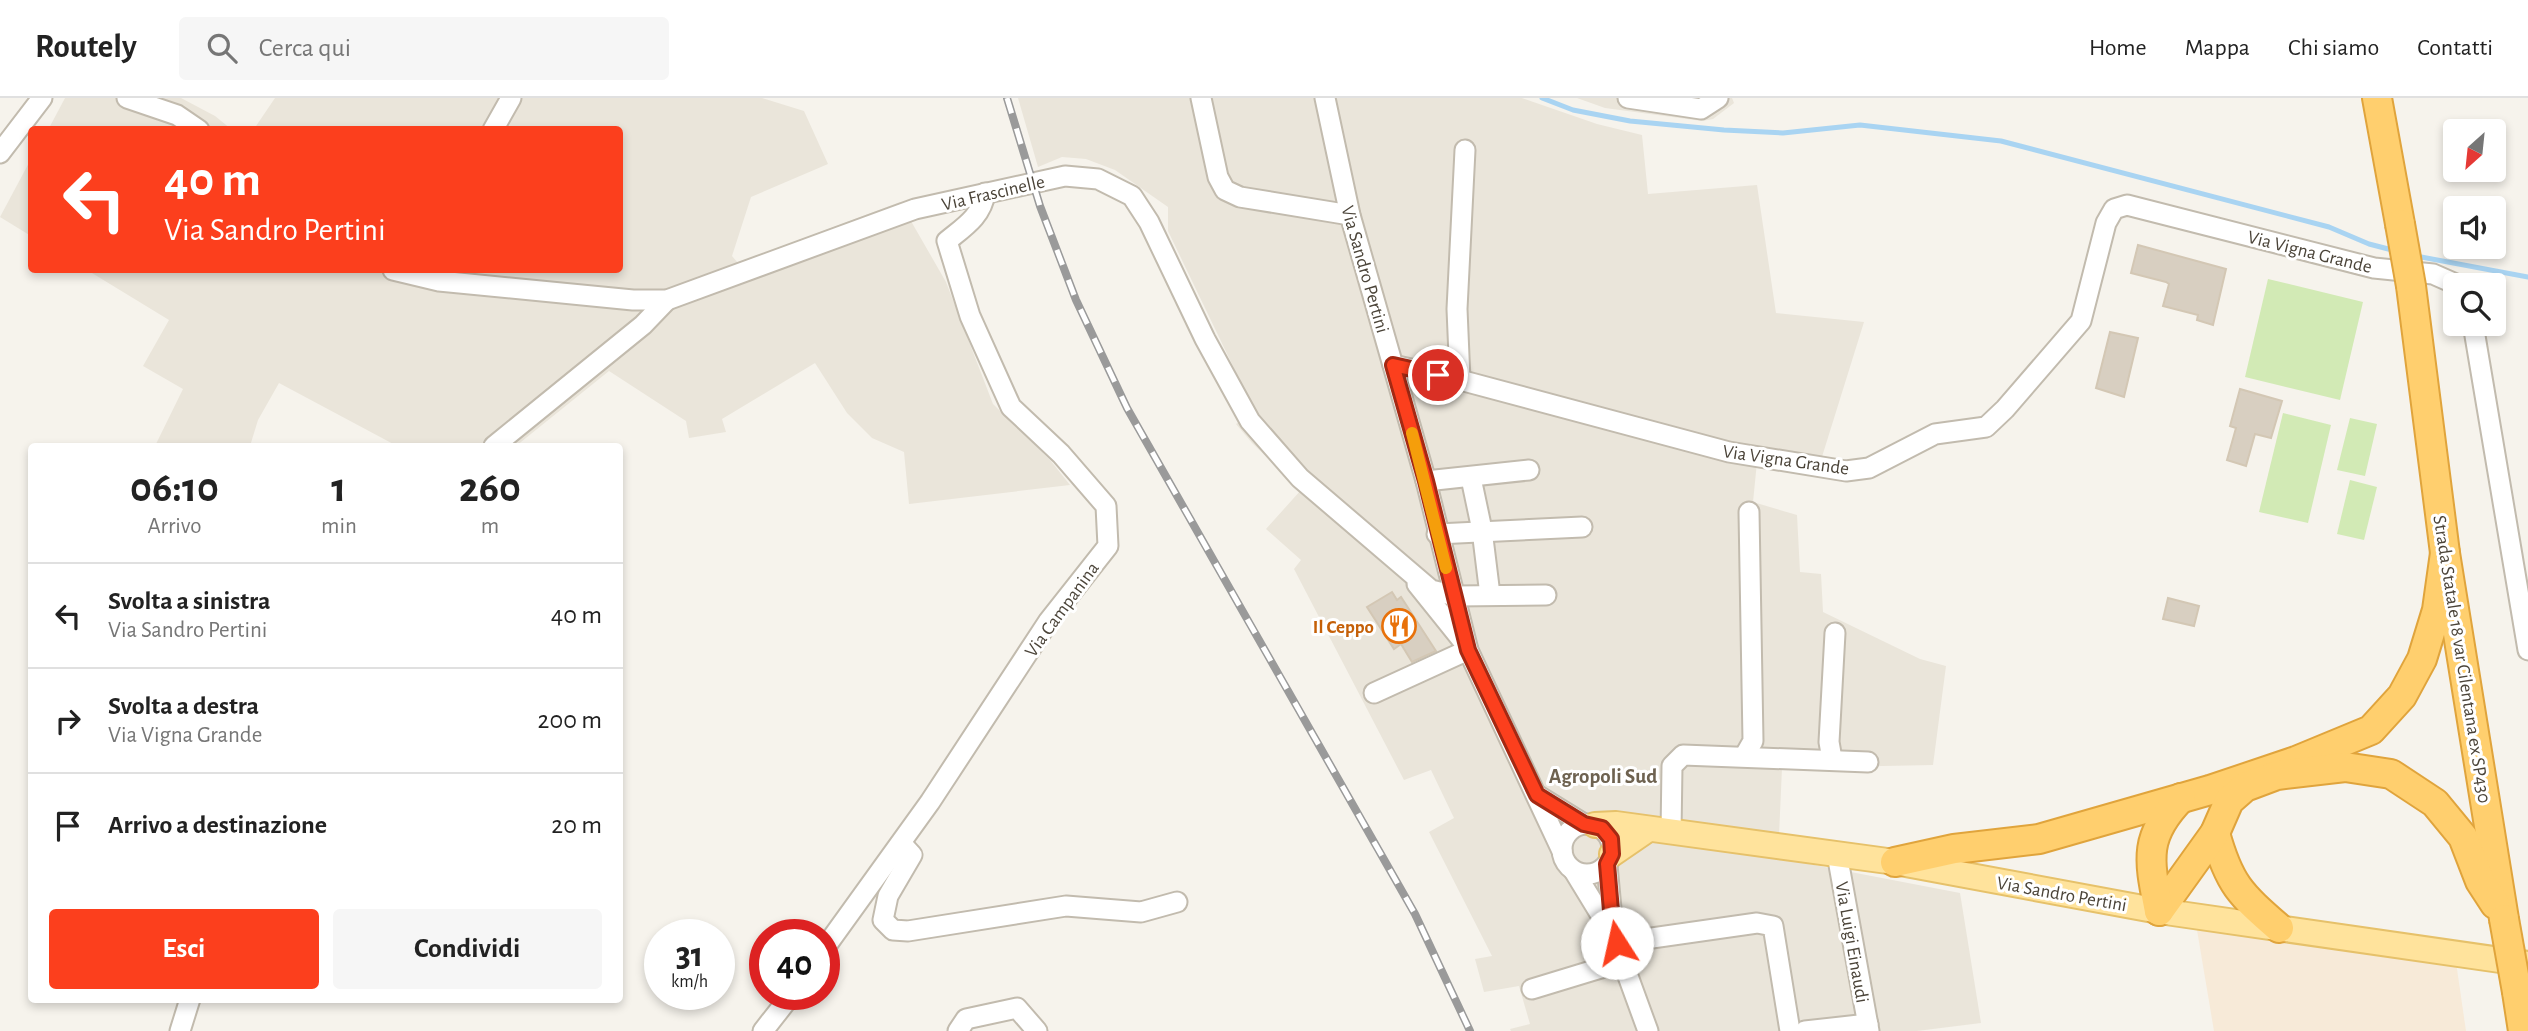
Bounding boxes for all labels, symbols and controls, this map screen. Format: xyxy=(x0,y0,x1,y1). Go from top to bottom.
search box xyxy=(179,17,669,80)
icon: search xyxy=(203,29,241,67)
text: Routely xyxy=(35,31,137,64)
text: Cerca qui xyxy=(259,35,351,61)
text: Home xyxy=(2089,36,2147,60)
text: Mappa xyxy=(2185,36,2250,60)
text: Chi siamo xyxy=(2288,36,2379,60)
text: Contatti xyxy=(2417,36,2493,60)
north arrow xyxy=(2443,119,2506,182)
map controls xyxy=(2443,119,2506,336)
icon: left xyxy=(49,154,140,245)
text: 40 m xyxy=(164,156,261,205)
street label: Via Frascinelle xyxy=(940,172,1047,215)
button: sound xyxy=(2443,196,2506,259)
street label: Via Sandro Pertini xyxy=(1337,204,1392,335)
text: Via Sandro Pertini xyxy=(164,214,386,246)
street label: Via Vigna Grande xyxy=(2245,228,2374,277)
button: search xyxy=(2443,273,2506,336)
pin xyxy=(1408,345,1468,405)
icon: arrive xyxy=(1419,356,1457,394)
street label: Via Vigna Grande xyxy=(1721,442,1850,479)
text: 06:10 xyxy=(130,467,219,509)
text: 1 xyxy=(331,467,346,509)
text: 260 xyxy=(459,467,521,509)
street label: Strada Statale 18 var Cilentana ex SP430 xyxy=(2429,514,2494,804)
text: Arrivo xyxy=(147,515,202,538)
text: min xyxy=(321,515,357,538)
text: m xyxy=(481,515,499,538)
street label: Via Campanina xyxy=(1022,559,1103,661)
text: Svolta a sinistra xyxy=(108,588,270,614)
icon: left xyxy=(49,597,87,635)
text: 40 m xyxy=(551,602,602,628)
restaurant icon: Il Ceppo xyxy=(1380,607,1418,645)
place label: Il Ceppo xyxy=(1313,618,1374,637)
text: Via Sandro Pertini xyxy=(108,619,267,642)
text: Svolta a destra xyxy=(108,693,259,719)
icon: right xyxy=(49,702,87,740)
text: 200 m xyxy=(538,707,602,733)
text: Via Vigna Grande xyxy=(108,724,262,747)
district label: Agropoli Sud xyxy=(1549,766,1657,787)
icon: arrive xyxy=(49,807,87,845)
text: Arrivo a destinazione xyxy=(108,812,327,838)
text: 20 m xyxy=(551,812,602,838)
street label: Via Sandro Pertini xyxy=(1995,874,2128,915)
street label: Via Luigi Einaudi xyxy=(1832,880,1872,1004)
position arrow xyxy=(1580,906,1654,980)
button: Esci xyxy=(49,909,319,989)
button: Condividi xyxy=(333,909,602,989)
speed limit sign: 40 xyxy=(749,919,840,1010)
text: 31 xyxy=(676,938,703,973)
text: km/h xyxy=(671,973,708,991)

